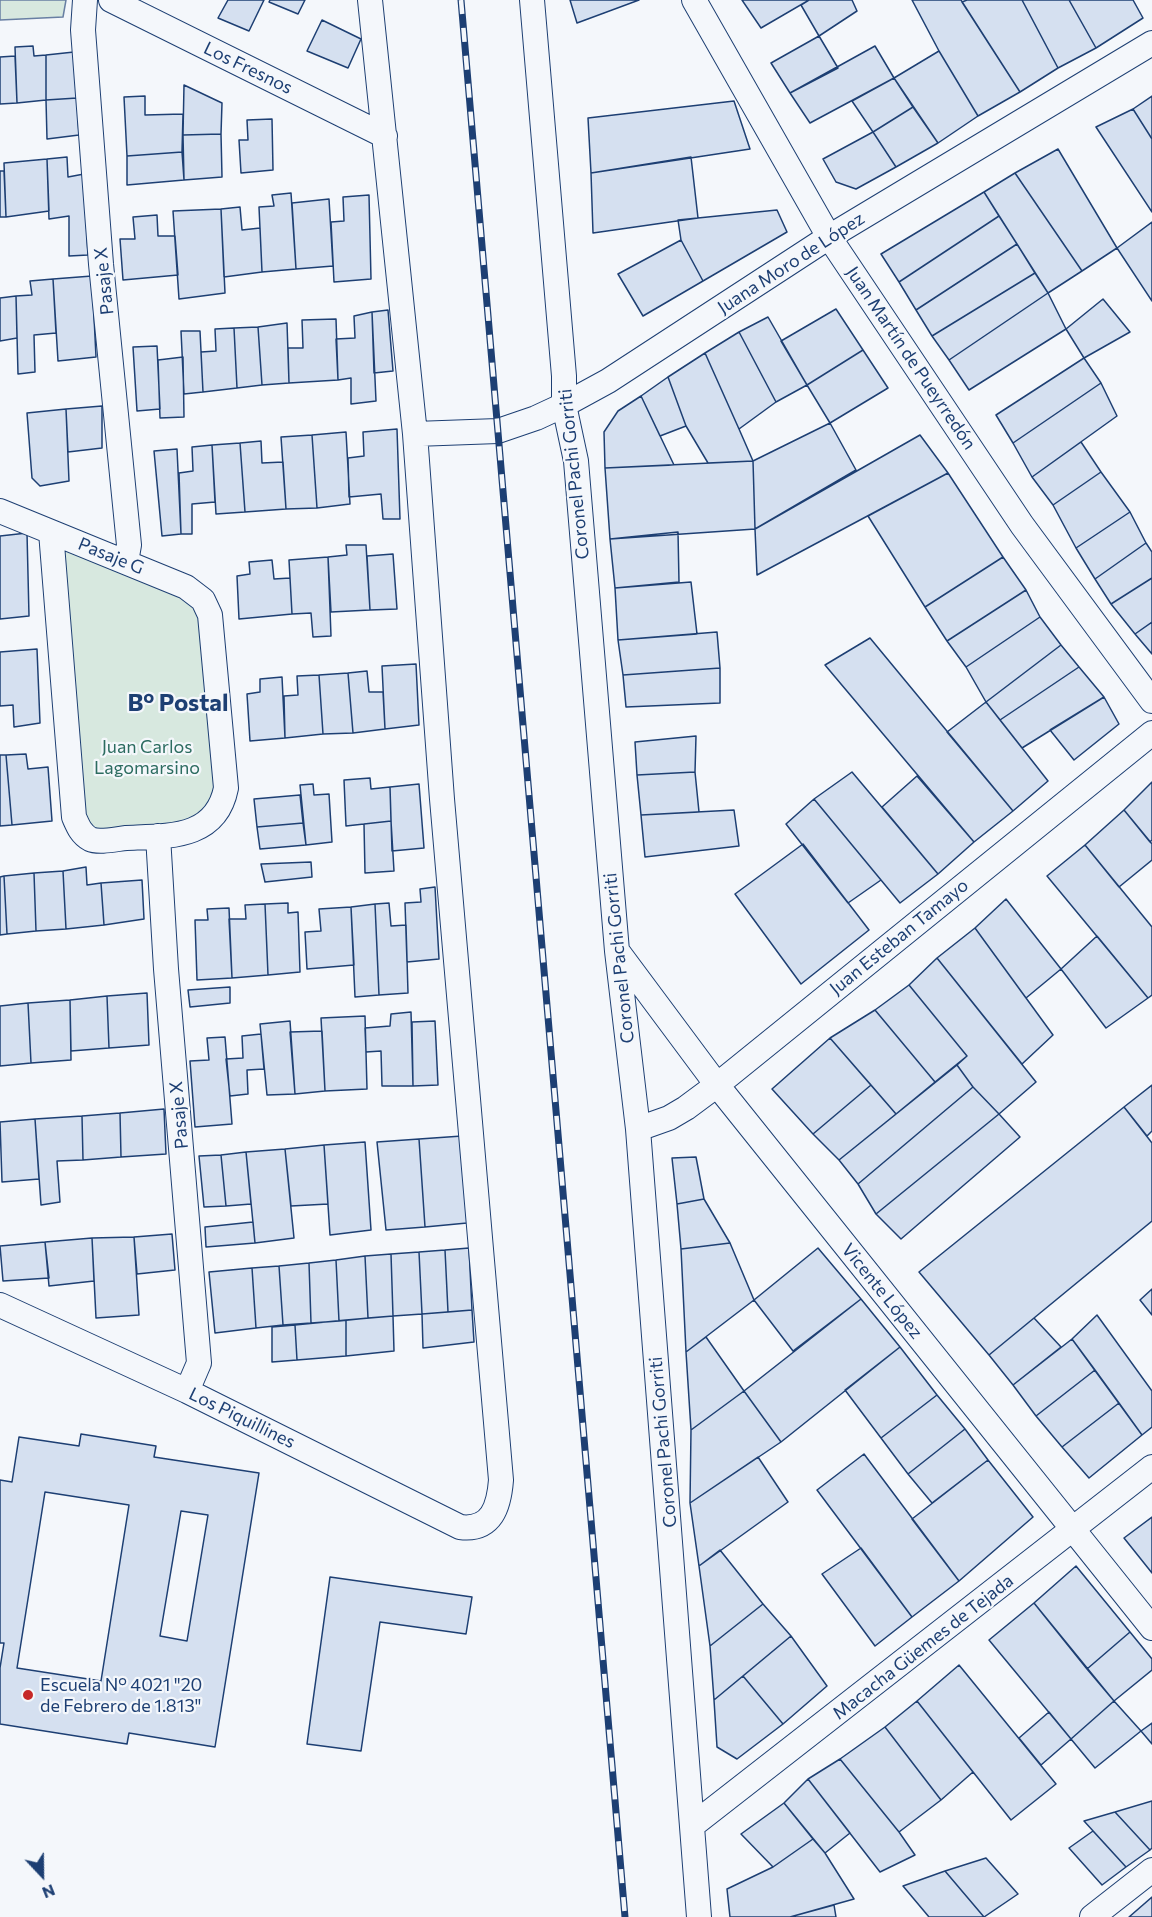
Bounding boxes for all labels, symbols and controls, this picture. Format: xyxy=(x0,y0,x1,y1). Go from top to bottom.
street label: Los Fresnos xyxy=(200,37,296,99)
street label: Juana Moro de López xyxy=(714,208,868,318)
street label: Pasaje X xyxy=(90,246,118,316)
street label: Juan Martín de Pueyrredón xyxy=(842,262,980,454)
street label: Coronel Pachi Gorriti xyxy=(554,388,594,560)
street label: Pasaje G xyxy=(75,533,147,579)
district label: Bº Postal xyxy=(128,689,228,717)
park label: Juan Carlos Lagomarsino xyxy=(94,736,200,778)
street label: Coronel Pachi Gorriti xyxy=(599,872,639,1044)
street label: Juan Esteban Tamayo xyxy=(825,875,973,999)
street label: Pasaje X xyxy=(165,1080,193,1150)
street label: Vicente López xyxy=(837,1239,927,1343)
street label: Coronel Pachi Gorriti xyxy=(645,1356,681,1528)
street label: Los Piquillines xyxy=(185,1383,299,1453)
street label: Macacha Güemes de Tejada xyxy=(828,1570,1018,1724)
place label: Escuela N° 4021 "20 de Febrero de 1.813" xyxy=(40,1674,202,1716)
marker: Escuela N° 4021 "20 de Febrero de 1.813" xyxy=(21,1688,35,1702)
north arrow xyxy=(12,1845,72,1905)
text: N xyxy=(40,1881,58,1903)

